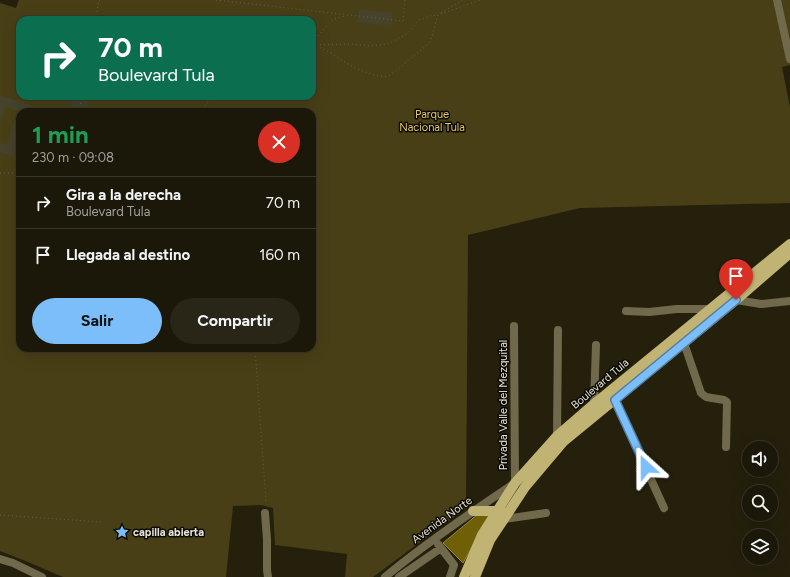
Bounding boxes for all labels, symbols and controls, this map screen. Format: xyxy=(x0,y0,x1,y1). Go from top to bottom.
text: 70 m xyxy=(98,30,163,64)
icon: right xyxy=(32,32,84,84)
text: Boulevard Tula xyxy=(98,64,215,86)
park label: Parque Nacional Tula xyxy=(399,108,465,134)
text: 1 min xyxy=(32,120,89,149)
button: close xyxy=(258,121,300,163)
text: 230 m · 09:08 xyxy=(32,150,114,165)
text: Gira a la derecha xyxy=(66,186,181,204)
icon: right xyxy=(32,192,54,214)
text: 70 m xyxy=(266,194,300,212)
text: Boulevard Tula xyxy=(66,204,150,219)
icon: arrive xyxy=(32,244,54,266)
text: Llegada al destino xyxy=(66,246,190,264)
text: 160 m xyxy=(259,246,300,264)
pin xyxy=(719,259,753,300)
icon: arrive xyxy=(725,265,747,287)
button: Salir xyxy=(32,298,162,344)
button: Compartir xyxy=(170,298,300,344)
street label: Privada Valle del Mezquital xyxy=(497,340,510,470)
street label: Boulevard Tula xyxy=(569,356,631,412)
map controls xyxy=(742,441,778,565)
button: sound xyxy=(742,441,778,477)
position arrow xyxy=(625,446,667,488)
button: search xyxy=(742,485,778,521)
street label: Avenida Norte xyxy=(409,494,475,546)
place icon: capilla abierta xyxy=(114,524,130,540)
place label: capilla abierta xyxy=(133,526,204,539)
button: layers xyxy=(742,529,778,565)

